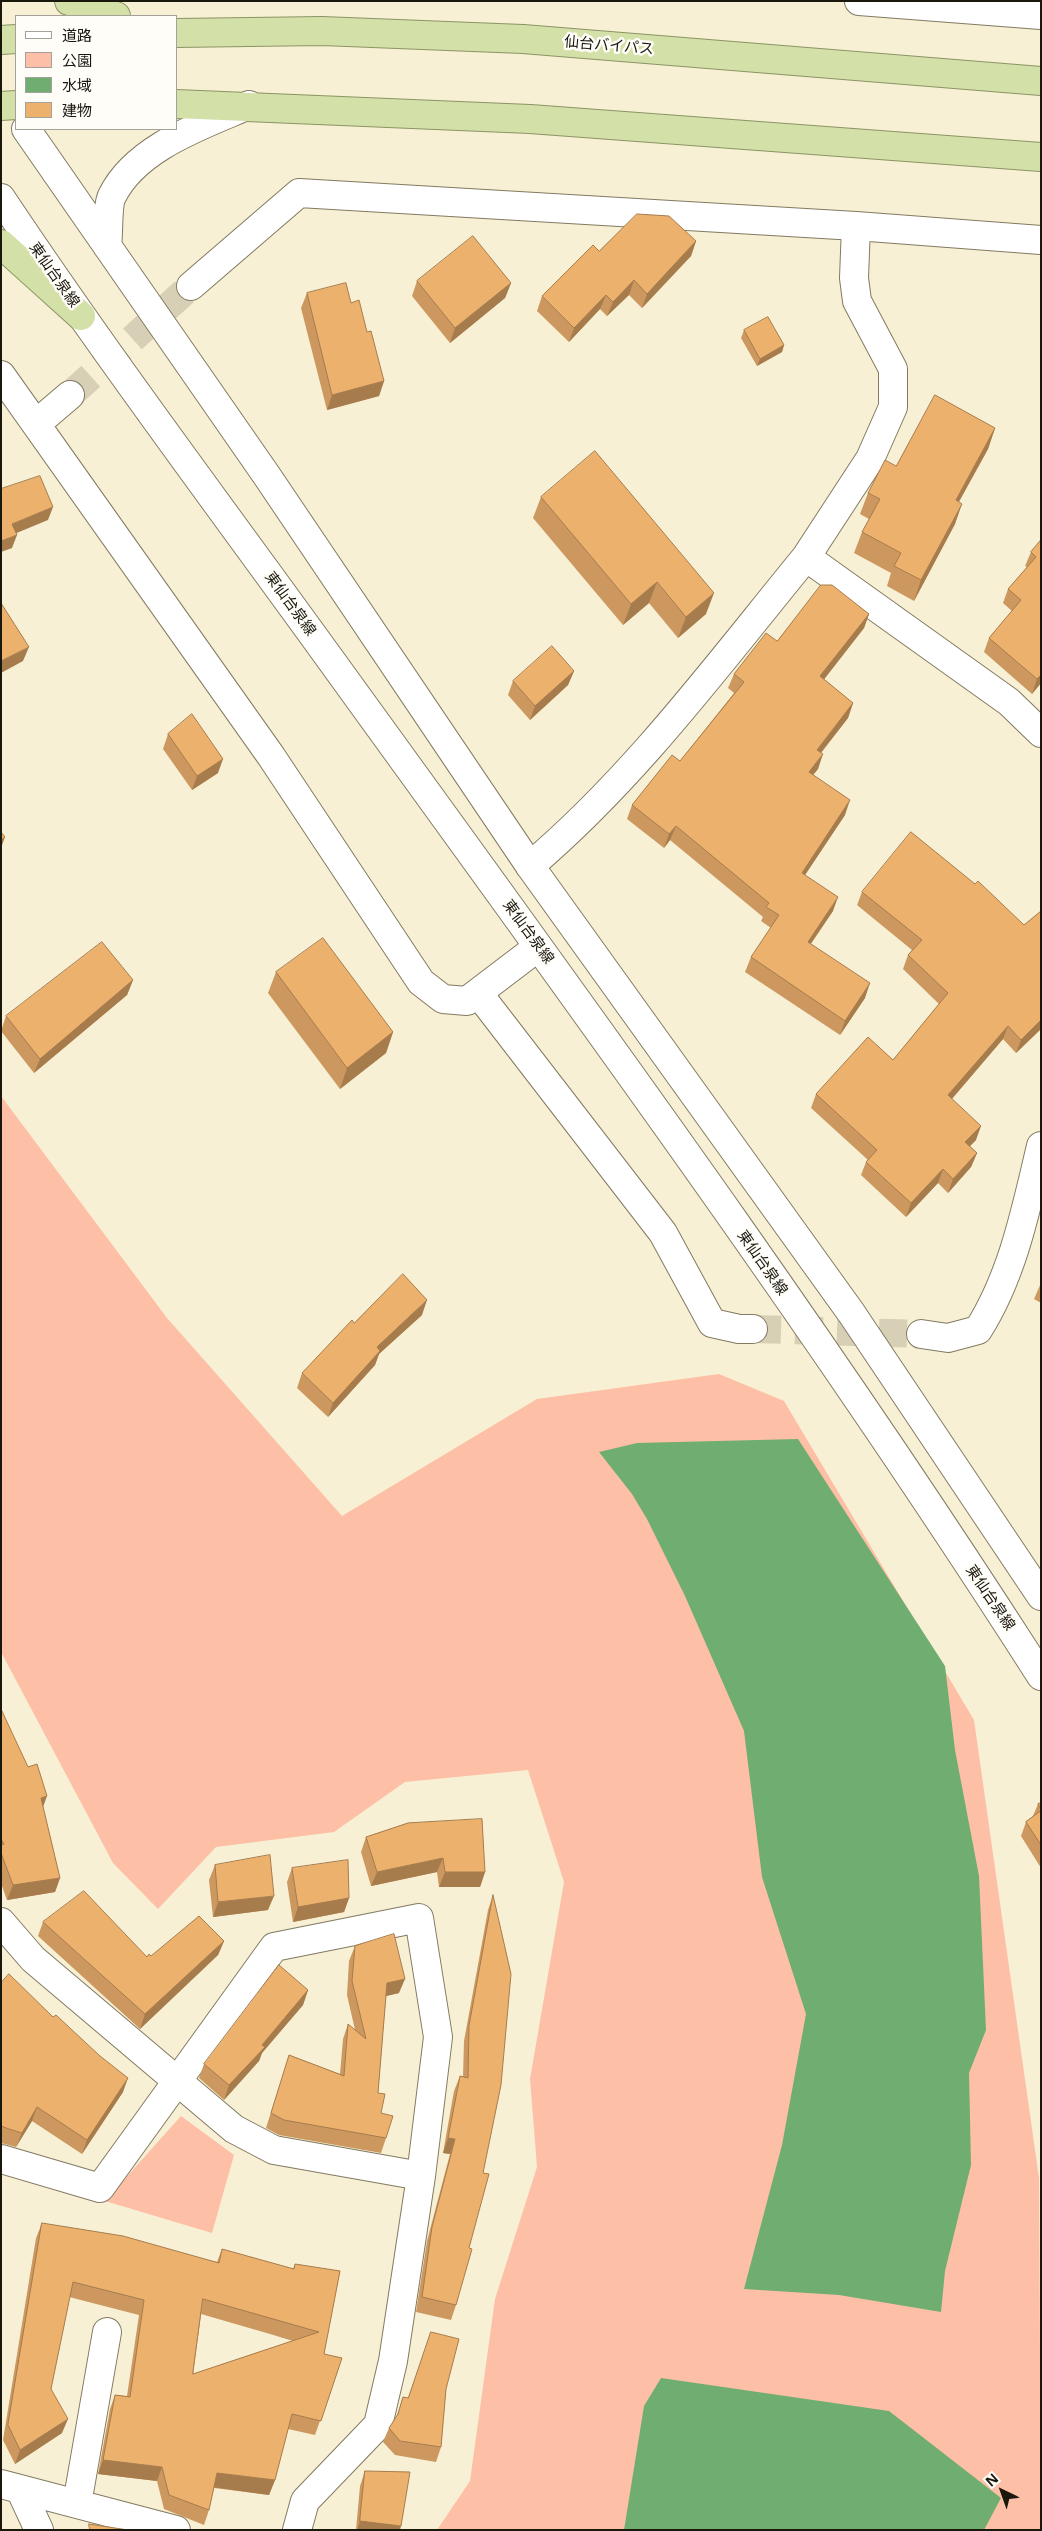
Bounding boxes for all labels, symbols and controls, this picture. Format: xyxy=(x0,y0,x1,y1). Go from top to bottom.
legend xyxy=(15,15,178,130)
text: 道路 xyxy=(62,25,92,45)
street label: 仙台バイパス xyxy=(563,33,655,59)
text: 公園 xyxy=(62,50,92,70)
text: 水域 xyxy=(62,75,92,95)
text: 建物 xyxy=(62,100,92,120)
street label: 東仙台泉線 xyxy=(25,239,83,311)
street label: 東仙台泉線 xyxy=(261,568,319,640)
street label: 東仙台泉線 xyxy=(499,896,557,968)
street label: 東仙台泉線 xyxy=(733,1227,791,1299)
street label: 東仙台泉線 xyxy=(962,1562,1018,1634)
north arrow xyxy=(977,2466,1027,2516)
text: N xyxy=(981,2469,1002,2490)

